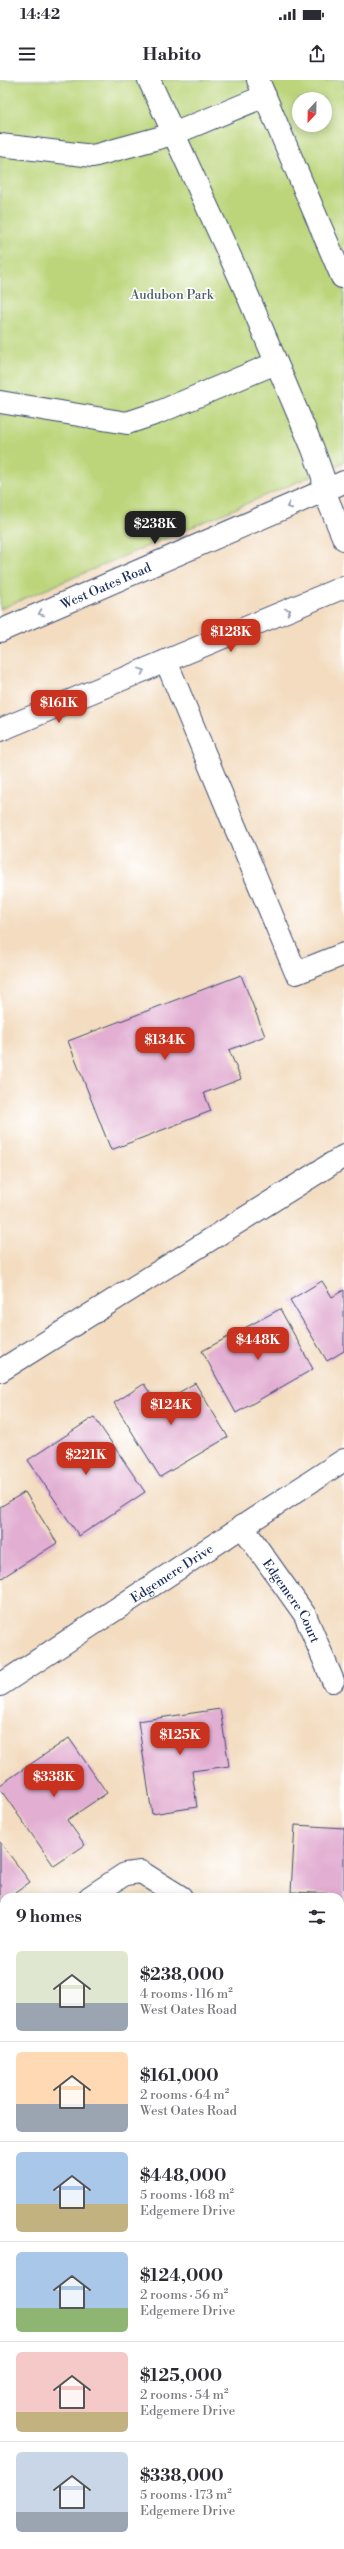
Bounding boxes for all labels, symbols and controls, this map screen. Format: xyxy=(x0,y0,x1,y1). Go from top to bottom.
text: 14:42 xyxy=(20,5,60,24)
icon: menu xyxy=(16,43,38,65)
text: Habito xyxy=(143,43,201,66)
icon: share xyxy=(306,43,328,65)
north arrow xyxy=(292,92,332,132)
map controls xyxy=(292,92,332,132)
park label: Audubon Park xyxy=(129,287,215,303)
one-way arrow xyxy=(285,501,293,509)
pin: $238K xyxy=(127,511,183,545)
text: $238K xyxy=(134,516,176,532)
street label: West Oates Road xyxy=(57,559,154,613)
one-way arrow xyxy=(284,607,291,615)
one-way arrow xyxy=(37,609,44,617)
pin: $128K xyxy=(203,619,259,653)
text: $128K xyxy=(210,624,252,640)
one-way arrow xyxy=(138,668,145,676)
pin: $161K xyxy=(31,690,87,724)
text: $161K xyxy=(40,695,78,711)
pin: $134K xyxy=(137,1027,193,1061)
text: $134K xyxy=(144,1032,186,1048)
pin: $448K xyxy=(230,1327,286,1361)
text: $448K xyxy=(236,1332,280,1348)
pin: $124K xyxy=(143,1392,199,1426)
text: $124K xyxy=(150,1397,192,1413)
pin: $221K xyxy=(58,1442,114,1476)
text: $221K xyxy=(66,1447,106,1463)
street label: Edgemere Drive xyxy=(128,1541,217,1606)
street label: Edgemere Court xyxy=(259,1556,323,1646)
pin: $125K xyxy=(152,1722,208,1756)
text: $125K xyxy=(160,1727,200,1743)
pin: $338K xyxy=(26,1764,82,1798)
text: $338K xyxy=(33,1769,75,1785)
text: 9 homes xyxy=(16,1906,82,1928)
icon: filters xyxy=(306,1906,328,1928)
text: $238,000 xyxy=(140,1964,224,1986)
icon: home xyxy=(48,1967,96,2015)
text: 4 rooms · 116 m² xyxy=(140,1986,233,2002)
text: West Oates Road xyxy=(140,2002,237,2018)
text: $161,000 xyxy=(140,2065,219,2087)
icon: home xyxy=(48,2068,96,2116)
text: 2 rooms · 64 m² xyxy=(140,2087,229,2103)
text: West Oates Road xyxy=(140,2103,237,2119)
text: $448,000 xyxy=(140,2165,226,2187)
icon: home xyxy=(48,2168,96,2216)
text: 5 rooms · 168 m² xyxy=(140,2187,234,2203)
text: Edgemere Drive xyxy=(140,2203,235,2219)
text: $124,000 xyxy=(140,2265,223,2287)
icon: home xyxy=(48,2268,96,2316)
text: 2 rooms · 56 m² xyxy=(140,2287,228,2303)
text: Edgemere Drive xyxy=(140,2303,235,2319)
text: $125,000 xyxy=(140,2365,222,2387)
icon: home xyxy=(48,2368,96,2416)
text: 2 rooms · 54 m² xyxy=(140,2387,229,2403)
text: Edgemere Drive xyxy=(140,2403,235,2419)
text: $338,000 xyxy=(140,2465,224,2487)
icon: home xyxy=(48,2468,96,2516)
text: 5 rooms · 173 m² xyxy=(140,2487,232,2503)
text: Edgemere Drive xyxy=(140,2503,235,2519)

